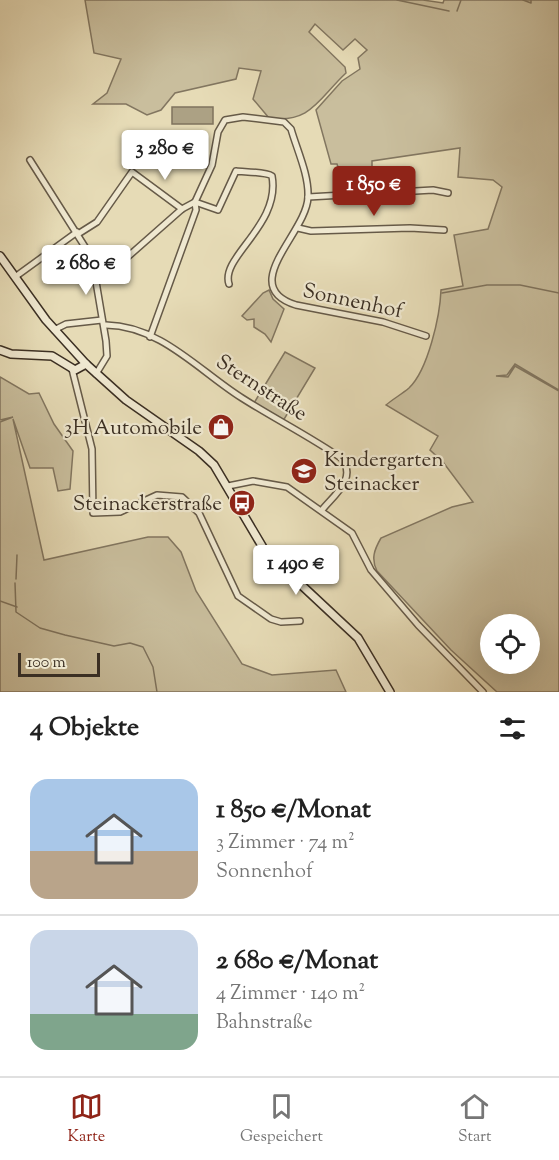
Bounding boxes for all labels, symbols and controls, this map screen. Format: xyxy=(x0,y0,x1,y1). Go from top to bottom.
pin: 3 280 € xyxy=(110,130,220,181)
text: 3 280 € xyxy=(136,135,194,164)
pin: 1 850 € xyxy=(319,166,429,217)
text: 1 850 € xyxy=(346,171,402,200)
pin: 2 680 € xyxy=(31,245,141,296)
text: 2 680 € xyxy=(56,250,116,279)
street label: Sonnenhof xyxy=(300,277,407,328)
street label: Sternstraße xyxy=(209,348,313,429)
shop icon: 3H Automobile xyxy=(206,412,236,442)
place label: 3H Automobile xyxy=(64,414,202,444)
place label: Kindergarten Steinacker xyxy=(324,446,444,500)
school or university icon: Kindergarten Steinacker xyxy=(289,456,319,486)
bus stop icon: Steinackerstraße xyxy=(227,488,257,518)
place label: Steinackerstraße xyxy=(73,490,222,520)
pin: 1 490 € xyxy=(241,545,351,596)
text: 1 490 € xyxy=(267,550,325,579)
map controls xyxy=(480,614,540,674)
button: locate xyxy=(480,614,540,674)
scale bar xyxy=(18,650,100,678)
text: 100 m xyxy=(27,652,66,675)
text: 4 Objekte xyxy=(30,710,139,747)
icon: filters xyxy=(496,712,529,745)
text: 1 850 €/Monat xyxy=(216,792,371,829)
icon: home xyxy=(78,803,150,875)
text: 3 Zimmer · 74 m² xyxy=(216,829,355,858)
text: Sonnenhof xyxy=(216,858,313,887)
text: 2 680 €/Monat xyxy=(216,943,378,980)
icon: home xyxy=(78,954,150,1026)
text: 4 Zimmer · 140 m² xyxy=(216,980,365,1009)
text: Bahnstraße xyxy=(216,1009,313,1038)
tab: Karte xyxy=(67,1090,105,1149)
tab: Gespeichert xyxy=(240,1090,323,1149)
tab: Start xyxy=(458,1090,492,1149)

